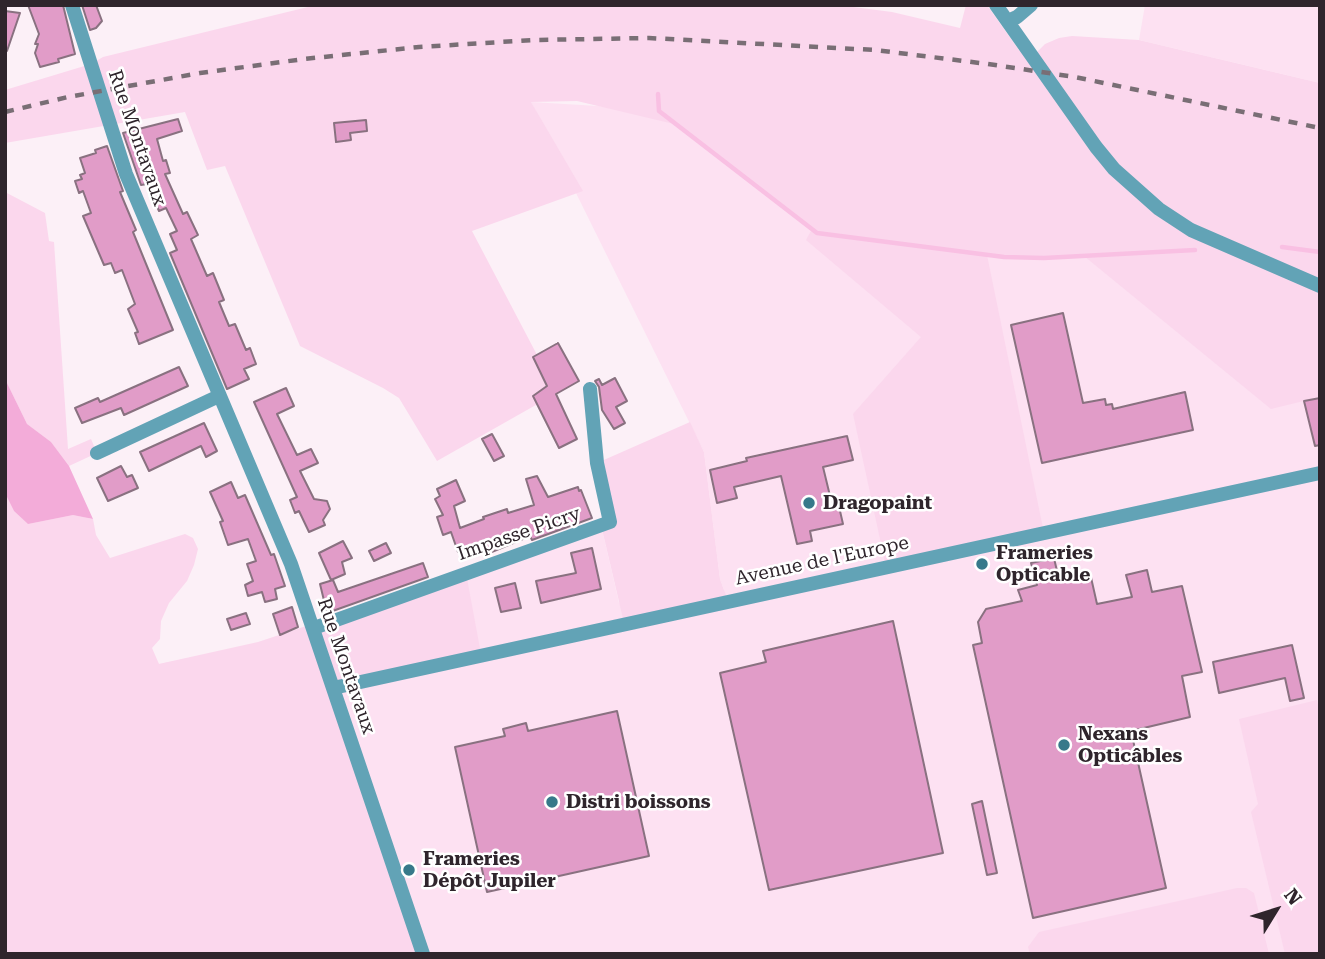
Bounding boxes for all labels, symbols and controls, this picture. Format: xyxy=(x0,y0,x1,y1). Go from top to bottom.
street label: Rue Montavaux xyxy=(103,67,171,209)
place label: Dragopaint xyxy=(823,492,932,514)
marker: Dragopaint xyxy=(801,495,817,511)
street label: Impasse Picry xyxy=(455,502,583,566)
street label: Avenue de l'Europe xyxy=(733,531,911,591)
place label: Frameries Opticable xyxy=(996,542,1093,586)
marker: Frameries Opticable xyxy=(974,556,990,572)
street label: Rue Montavaux xyxy=(312,595,380,737)
place label: Nexans Opticâbles xyxy=(1078,723,1182,767)
marker: Nexans Opticâbles xyxy=(1056,737,1072,753)
place label: Distri boissons xyxy=(566,791,711,813)
marker: Distri boissons xyxy=(544,794,560,810)
place label: Frameries Dépôt Jupiler xyxy=(423,848,556,892)
marker: Frameries Dépôt Jupiler xyxy=(401,862,417,878)
north arrow xyxy=(1241,875,1311,945)
text: N xyxy=(1279,884,1307,910)

